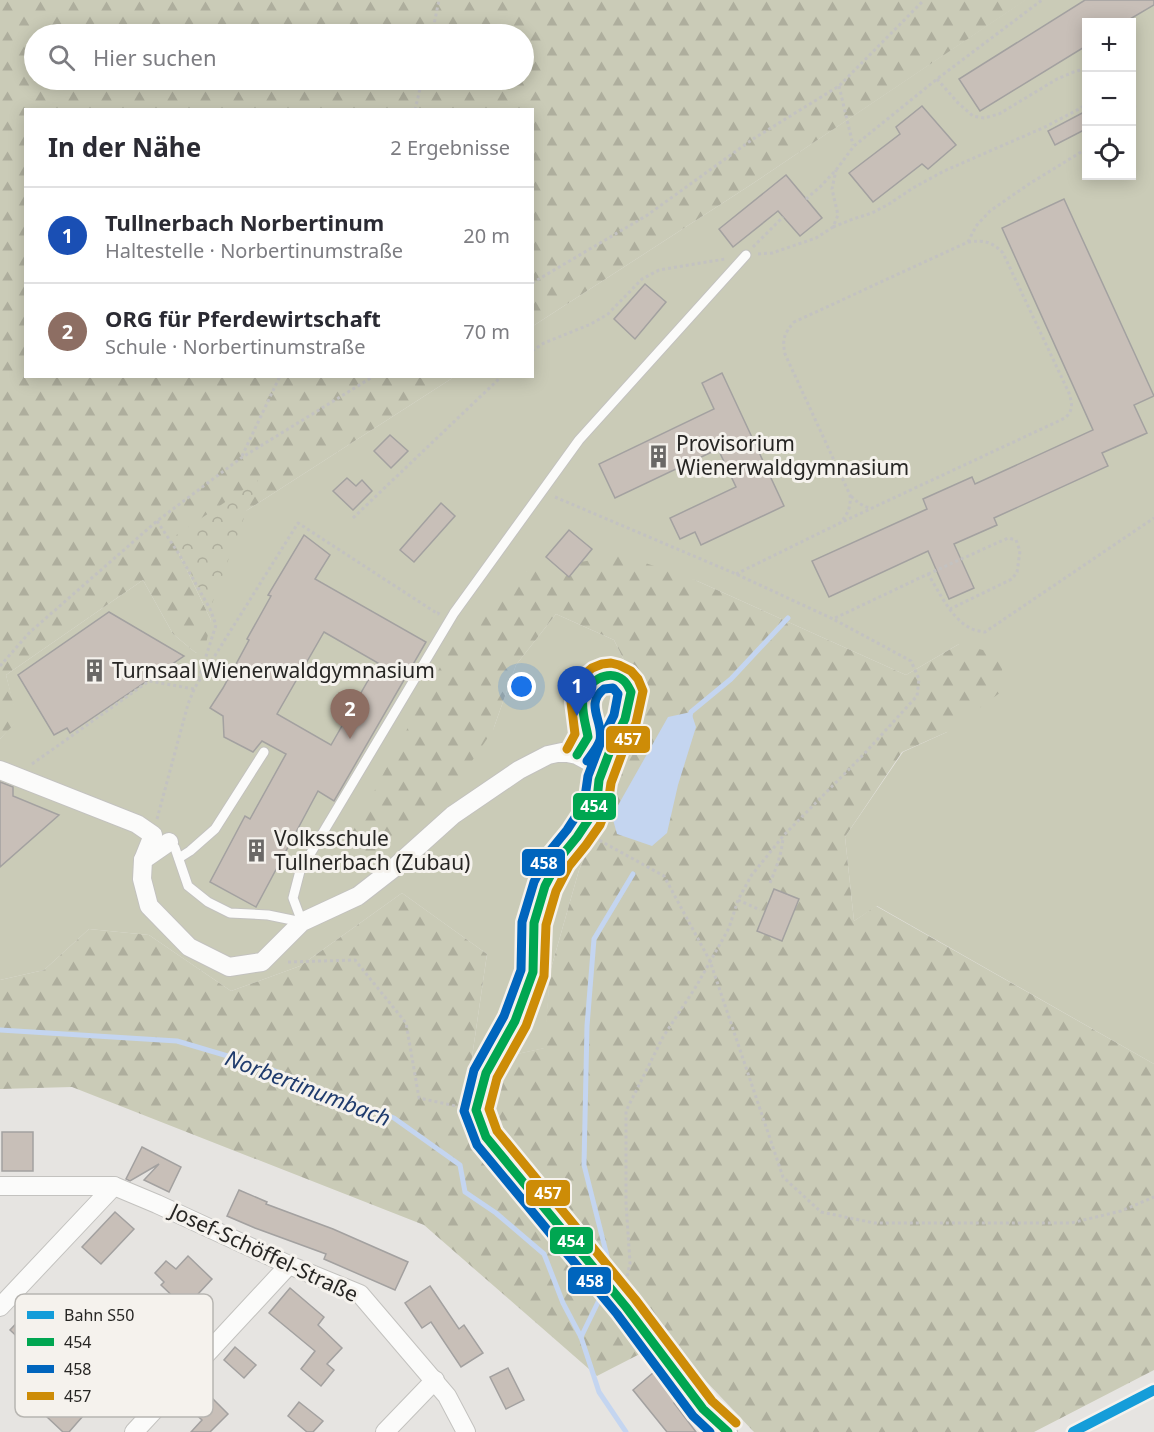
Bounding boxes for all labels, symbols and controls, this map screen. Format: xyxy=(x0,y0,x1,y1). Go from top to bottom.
map controls xyxy=(1082,18,1136,180)
button: + xyxy=(1082,18,1136,72)
search box xyxy=(24,24,534,90)
icon: search xyxy=(45,41,78,74)
text: Hier suchen xyxy=(93,42,217,72)
button: − xyxy=(1082,72,1136,126)
button: locate xyxy=(1082,126,1136,180)
text: In der Nähe xyxy=(48,129,201,165)
text: 2 Ergebnisse xyxy=(390,134,510,161)
text: Tullnerbach Norbertinum xyxy=(105,207,384,237)
text: 1 xyxy=(62,222,73,249)
text: 20 m xyxy=(463,222,510,249)
text: Haltestelle · Norbertinumstraße xyxy=(105,237,403,264)
text: ORG für Pferdewirtschaft xyxy=(105,303,381,333)
text: 2 xyxy=(62,318,73,345)
text: 70 m xyxy=(463,318,510,345)
text: Schule · Norbertinumstraße xyxy=(105,333,365,360)
place label: Provisorium Wienerwaldgymnasium xyxy=(676,429,909,481)
building icon: Provisorium Wienerwaldgymnasium xyxy=(645,443,671,469)
place label: Turnsaal Wienerwaldgymnasium xyxy=(112,656,435,684)
building icon: Turnsaal Wienerwaldgymnasium xyxy=(81,658,107,684)
pin: 1 xyxy=(558,666,596,716)
your location xyxy=(507,672,536,701)
pin: 2 xyxy=(330,690,370,739)
line badge: 457 xyxy=(605,725,651,754)
text: 457 xyxy=(614,728,642,750)
line badge: 454 xyxy=(572,792,617,821)
text: 454 xyxy=(580,795,608,817)
place label: Volksschule Tullnerbach (Zubau) xyxy=(274,824,470,876)
building icon: Volksschule Tullnerbach (Zubau) xyxy=(243,838,269,864)
line badge: 458 xyxy=(521,848,566,877)
text: 458 xyxy=(530,852,558,874)
water label: Norbertinumbach xyxy=(221,1042,395,1132)
line badge: 457 xyxy=(525,1179,571,1207)
text: 457 xyxy=(534,1182,562,1204)
street label: Josef-Schöffel-Straße xyxy=(164,1195,363,1308)
line badge: 454 xyxy=(549,1226,594,1255)
text: 454 xyxy=(557,1230,585,1252)
line badge: 458 xyxy=(567,1266,612,1295)
text: 458 xyxy=(576,1270,604,1292)
legend xyxy=(15,1294,213,1417)
text: Bahn S50 xyxy=(64,1304,134,1326)
text: 454 xyxy=(64,1331,91,1353)
text: 458 xyxy=(64,1358,91,1380)
text: 457 xyxy=(64,1385,91,1407)

